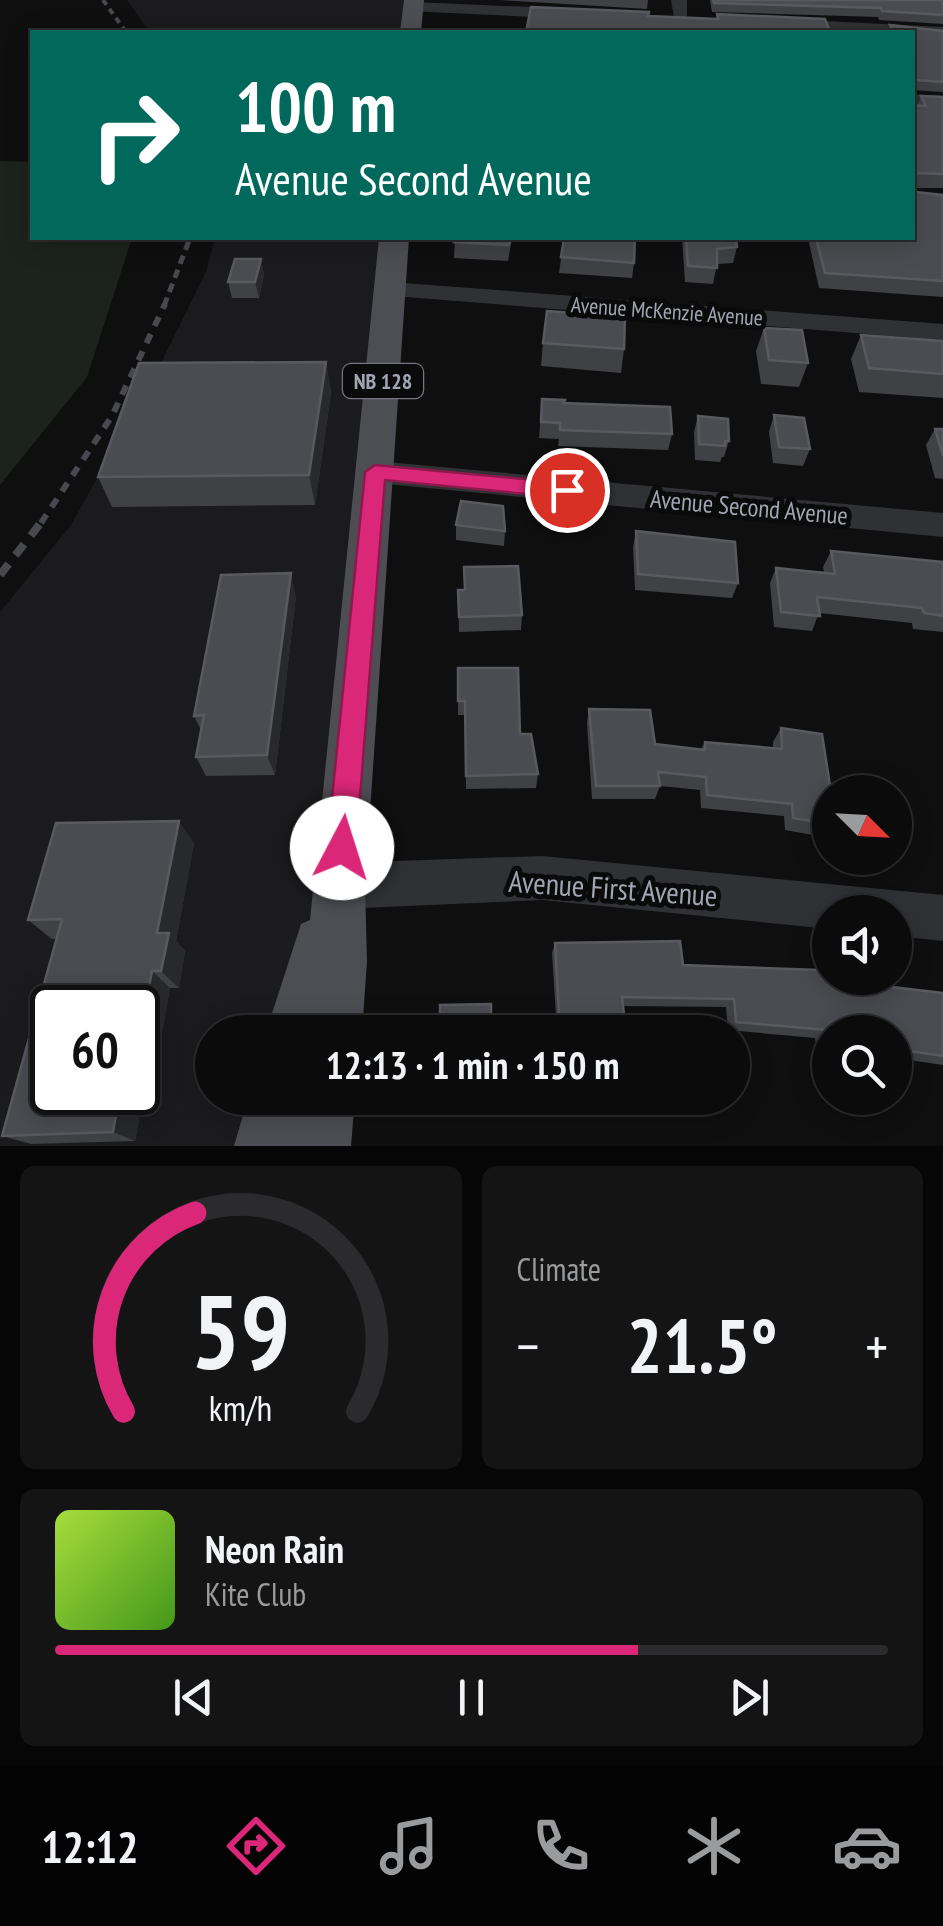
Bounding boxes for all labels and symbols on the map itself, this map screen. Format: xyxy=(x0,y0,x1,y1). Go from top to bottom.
street label: Avenue McKenzie Avenue xyxy=(570,290,764,332)
road number: NB 128 xyxy=(343,364,423,398)
pin xyxy=(525,448,610,533)
street label: Avenue Second Avenue xyxy=(649,482,849,532)
north arrow xyxy=(812,775,912,875)
position arrow xyxy=(290,796,394,900)
street label: Avenue First Avenue xyxy=(507,861,719,914)
speed limit sign: 60 xyxy=(30,985,160,1115)

